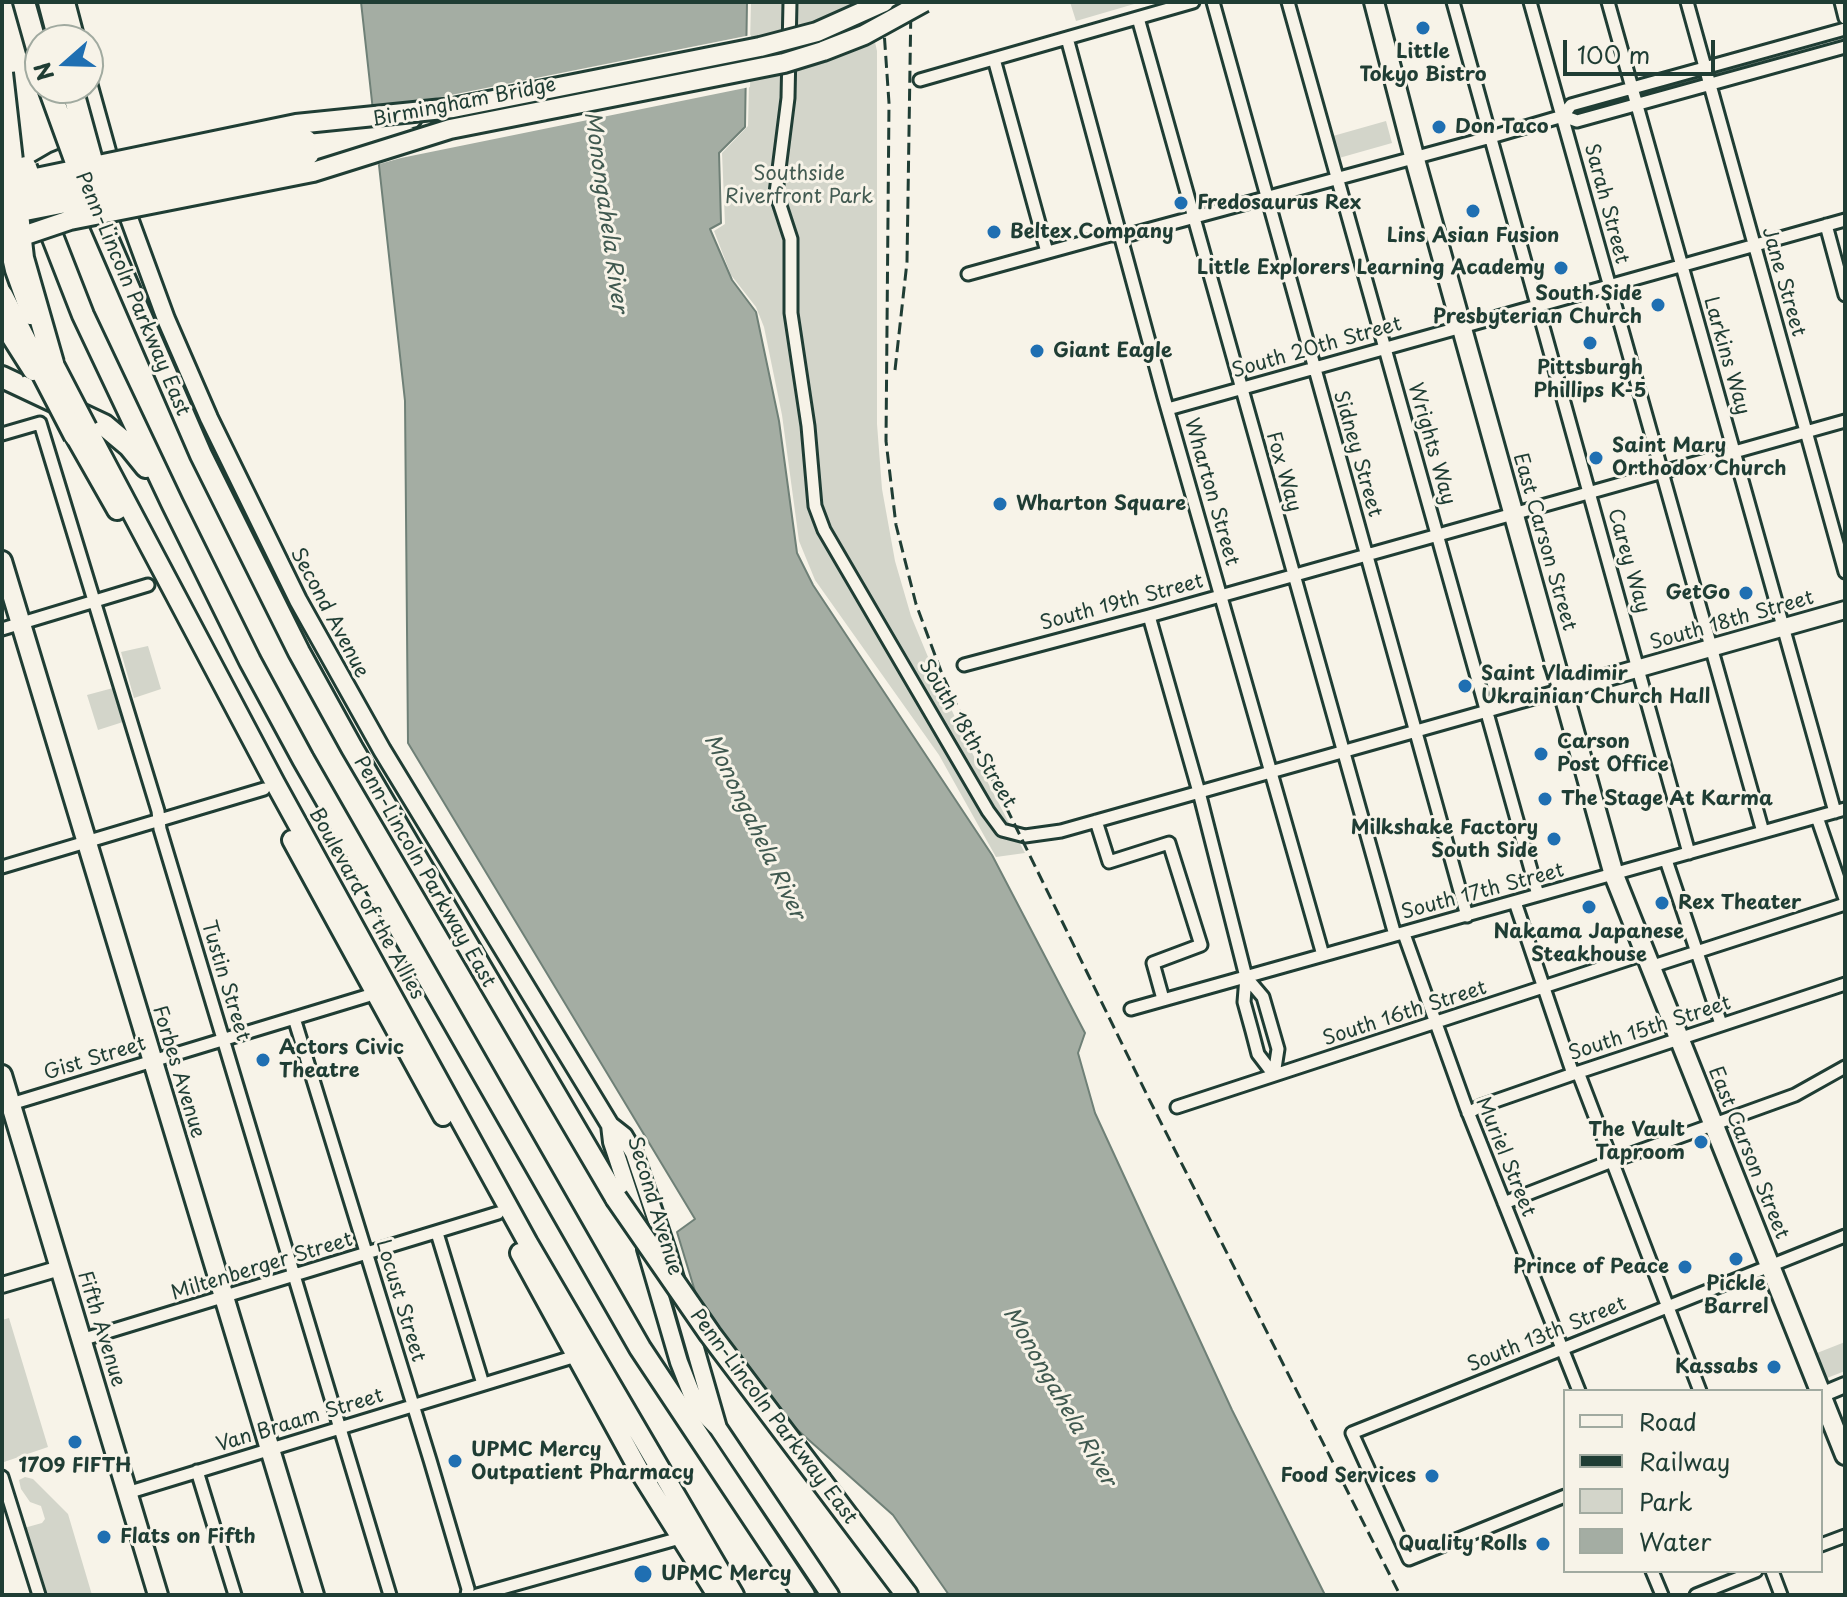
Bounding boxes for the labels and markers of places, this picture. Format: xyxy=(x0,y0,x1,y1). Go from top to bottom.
marker: Little Tokyo Bistro xyxy=(1414,19,1432,37)
place label: Little Tokyo Bistro xyxy=(1359,40,1487,87)
place label: Don Taco xyxy=(1455,115,1548,139)
marker: Don Taco xyxy=(1430,118,1448,136)
place label: Fredosaurus Rex xyxy=(1197,191,1361,215)
marker: Fredosaurus Rex xyxy=(1172,194,1190,212)
marker: Lins Asian Fusion xyxy=(1464,202,1482,220)
place label: Beltex Company xyxy=(1010,220,1174,244)
marker: Beltex Company xyxy=(985,223,1003,241)
place label: Lins Asian Fusion xyxy=(1387,224,1559,248)
place label: Little Explorers Learning Academy xyxy=(1197,256,1545,280)
marker: Little Explorers Learning Academy xyxy=(1552,259,1570,277)
place label: South Side Presbyterian Church xyxy=(1433,282,1642,329)
marker: South Side Presbyterian Church xyxy=(1649,296,1667,314)
marker: Pittsburgh Phillips K-5 xyxy=(1581,334,1599,352)
place label: Giant Eagle xyxy=(1053,339,1172,363)
marker: Giant Eagle xyxy=(1028,342,1046,360)
place label: Pittsburgh Phillips K-5 xyxy=(1534,356,1646,403)
place label: Saint Mary Orthodox Church xyxy=(1612,434,1787,481)
marker: Saint Mary Orthodox Church xyxy=(1587,449,1605,467)
place label: Wharton Square xyxy=(1016,492,1186,516)
marker: Wharton Square xyxy=(991,495,1009,513)
place label: GetGo xyxy=(1665,581,1730,605)
marker: GetGo xyxy=(1737,584,1755,602)
place label: Saint Vladimir Ukrainian Church Hall xyxy=(1481,662,1710,709)
marker: Saint Vladimir Ukrainian Church Hall xyxy=(1456,677,1474,695)
place label: Carson Post Office xyxy=(1557,730,1669,777)
marker: Carson Post Office xyxy=(1532,745,1550,763)
place label: The Stage At Karma xyxy=(1561,787,1773,811)
marker: The Stage At Karma xyxy=(1536,790,1554,808)
place label: Milkshake Factory South Side xyxy=(1351,816,1538,863)
marker: Milkshake Factory South Side xyxy=(1545,830,1563,848)
place label: Rex Theater xyxy=(1678,891,1801,915)
marker: Rex Theater xyxy=(1653,894,1671,912)
marker: Nakama Japanese Steakhouse xyxy=(1580,898,1598,916)
place label: Nakama Japanese Steakhouse xyxy=(1494,920,1684,967)
place label: Actors Civic Theatre xyxy=(279,1036,404,1083)
marker: Actors Civic Theatre xyxy=(254,1051,272,1069)
place label: The Vault Taproom xyxy=(1588,1118,1685,1165)
marker: The Vault Taproom xyxy=(1692,1133,1710,1151)
marker: Pickle Barrel xyxy=(1727,1250,1745,1268)
place label: Prince of Peace xyxy=(1513,1255,1669,1279)
marker: Prince of Peace xyxy=(1676,1258,1694,1276)
place label: Pickle Barrel xyxy=(1704,1272,1768,1319)
place label: Kassabs xyxy=(1675,1355,1758,1379)
marker: Kassabs xyxy=(1765,1358,1783,1376)
marker: 1709 FIFTH xyxy=(66,1433,84,1451)
place label: UPMC Mercy Outpatient Pharmacy xyxy=(471,1438,694,1485)
marker: UPMC Mercy Outpatient Pharmacy xyxy=(446,1452,464,1470)
place label: 1709 FIFTH xyxy=(19,1454,131,1478)
place label: Food Services xyxy=(1280,1464,1416,1488)
marker: Food Services xyxy=(1423,1467,1441,1485)
place label: Flats on Fifth xyxy=(120,1525,256,1549)
marker: Flats on Fifth xyxy=(95,1528,113,1546)
place label: Quality Rolls xyxy=(1399,1532,1527,1556)
marker: Quality Rolls xyxy=(1534,1535,1552,1553)
place label: UPMC Mercy xyxy=(661,1562,791,1586)
marker: UPMC Mercy xyxy=(632,1563,654,1585)

